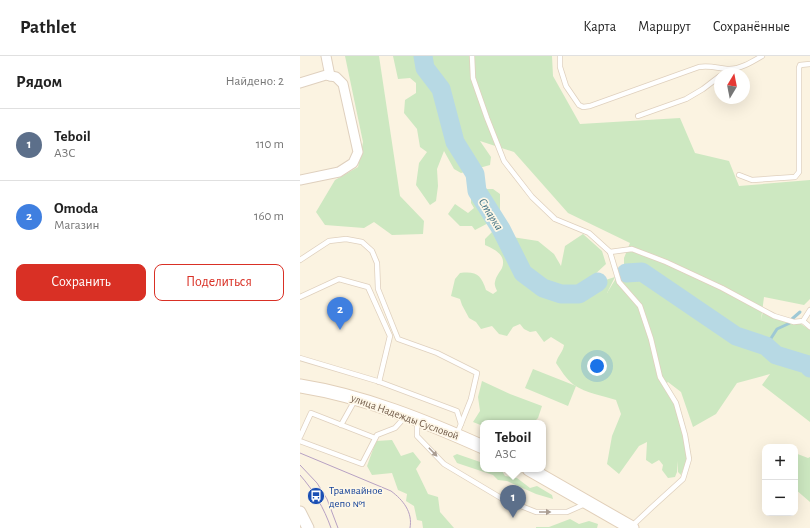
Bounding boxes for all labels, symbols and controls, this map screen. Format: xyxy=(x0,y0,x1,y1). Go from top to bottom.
text: Pathlet xyxy=(20,18,76,37)
text: Карта xyxy=(583,20,616,34)
text: Маршрут xyxy=(638,20,691,34)
text: Сохранённые xyxy=(713,20,790,34)
north arrow xyxy=(714,68,750,104)
text: Рядом xyxy=(16,73,62,90)
text: Найдено: 2 xyxy=(226,75,284,88)
text: Teboil xyxy=(54,129,91,144)
text: 1 xyxy=(27,138,31,151)
text: 110 m xyxy=(256,138,284,151)
text: АЗС xyxy=(54,147,76,160)
water label: Старка xyxy=(476,196,505,233)
text: Omoda xyxy=(54,201,98,216)
text: 2 xyxy=(26,210,32,223)
text: 160 m xyxy=(254,210,284,223)
text: Магазин xyxy=(54,219,100,232)
button: Сохранить xyxy=(16,264,146,301)
button: Поделиться xyxy=(154,264,284,301)
pin: 2 xyxy=(327,297,353,330)
your location xyxy=(587,356,607,376)
street label: улица Надежды Сусловой xyxy=(349,392,460,442)
popup xyxy=(480,420,546,472)
text: Teboil xyxy=(495,430,531,445)
map controls xyxy=(762,444,798,516)
button: + xyxy=(762,444,798,480)
one-way arrow xyxy=(428,447,437,457)
text: АЗС xyxy=(495,448,516,461)
button: − xyxy=(762,480,798,516)
place label: Трамвайное депо №1 xyxy=(329,485,383,509)
pin: 1 xyxy=(500,485,526,518)
bus stop icon: Трамвайное депо №1 xyxy=(306,486,326,506)
one-way arrow xyxy=(539,509,552,515)

